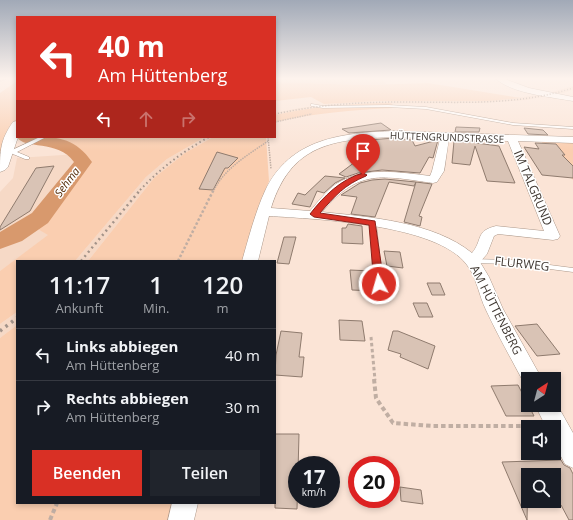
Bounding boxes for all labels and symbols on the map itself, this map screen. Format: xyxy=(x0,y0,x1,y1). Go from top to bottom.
street label: HÜTTENGRUNDSTRASSE xyxy=(390,128,504,146)
pin xyxy=(346,134,380,175)
street label: IM TALGRUND xyxy=(510,148,557,228)
water label: Sehma xyxy=(51,164,83,199)
street label: FLURWEG xyxy=(494,252,550,275)
street label: AM HÜTTENBERG xyxy=(466,262,526,358)
position arrow xyxy=(358,263,400,305)
north arrow xyxy=(521,372,561,412)
speed limit sign: 20 xyxy=(348,456,400,508)

